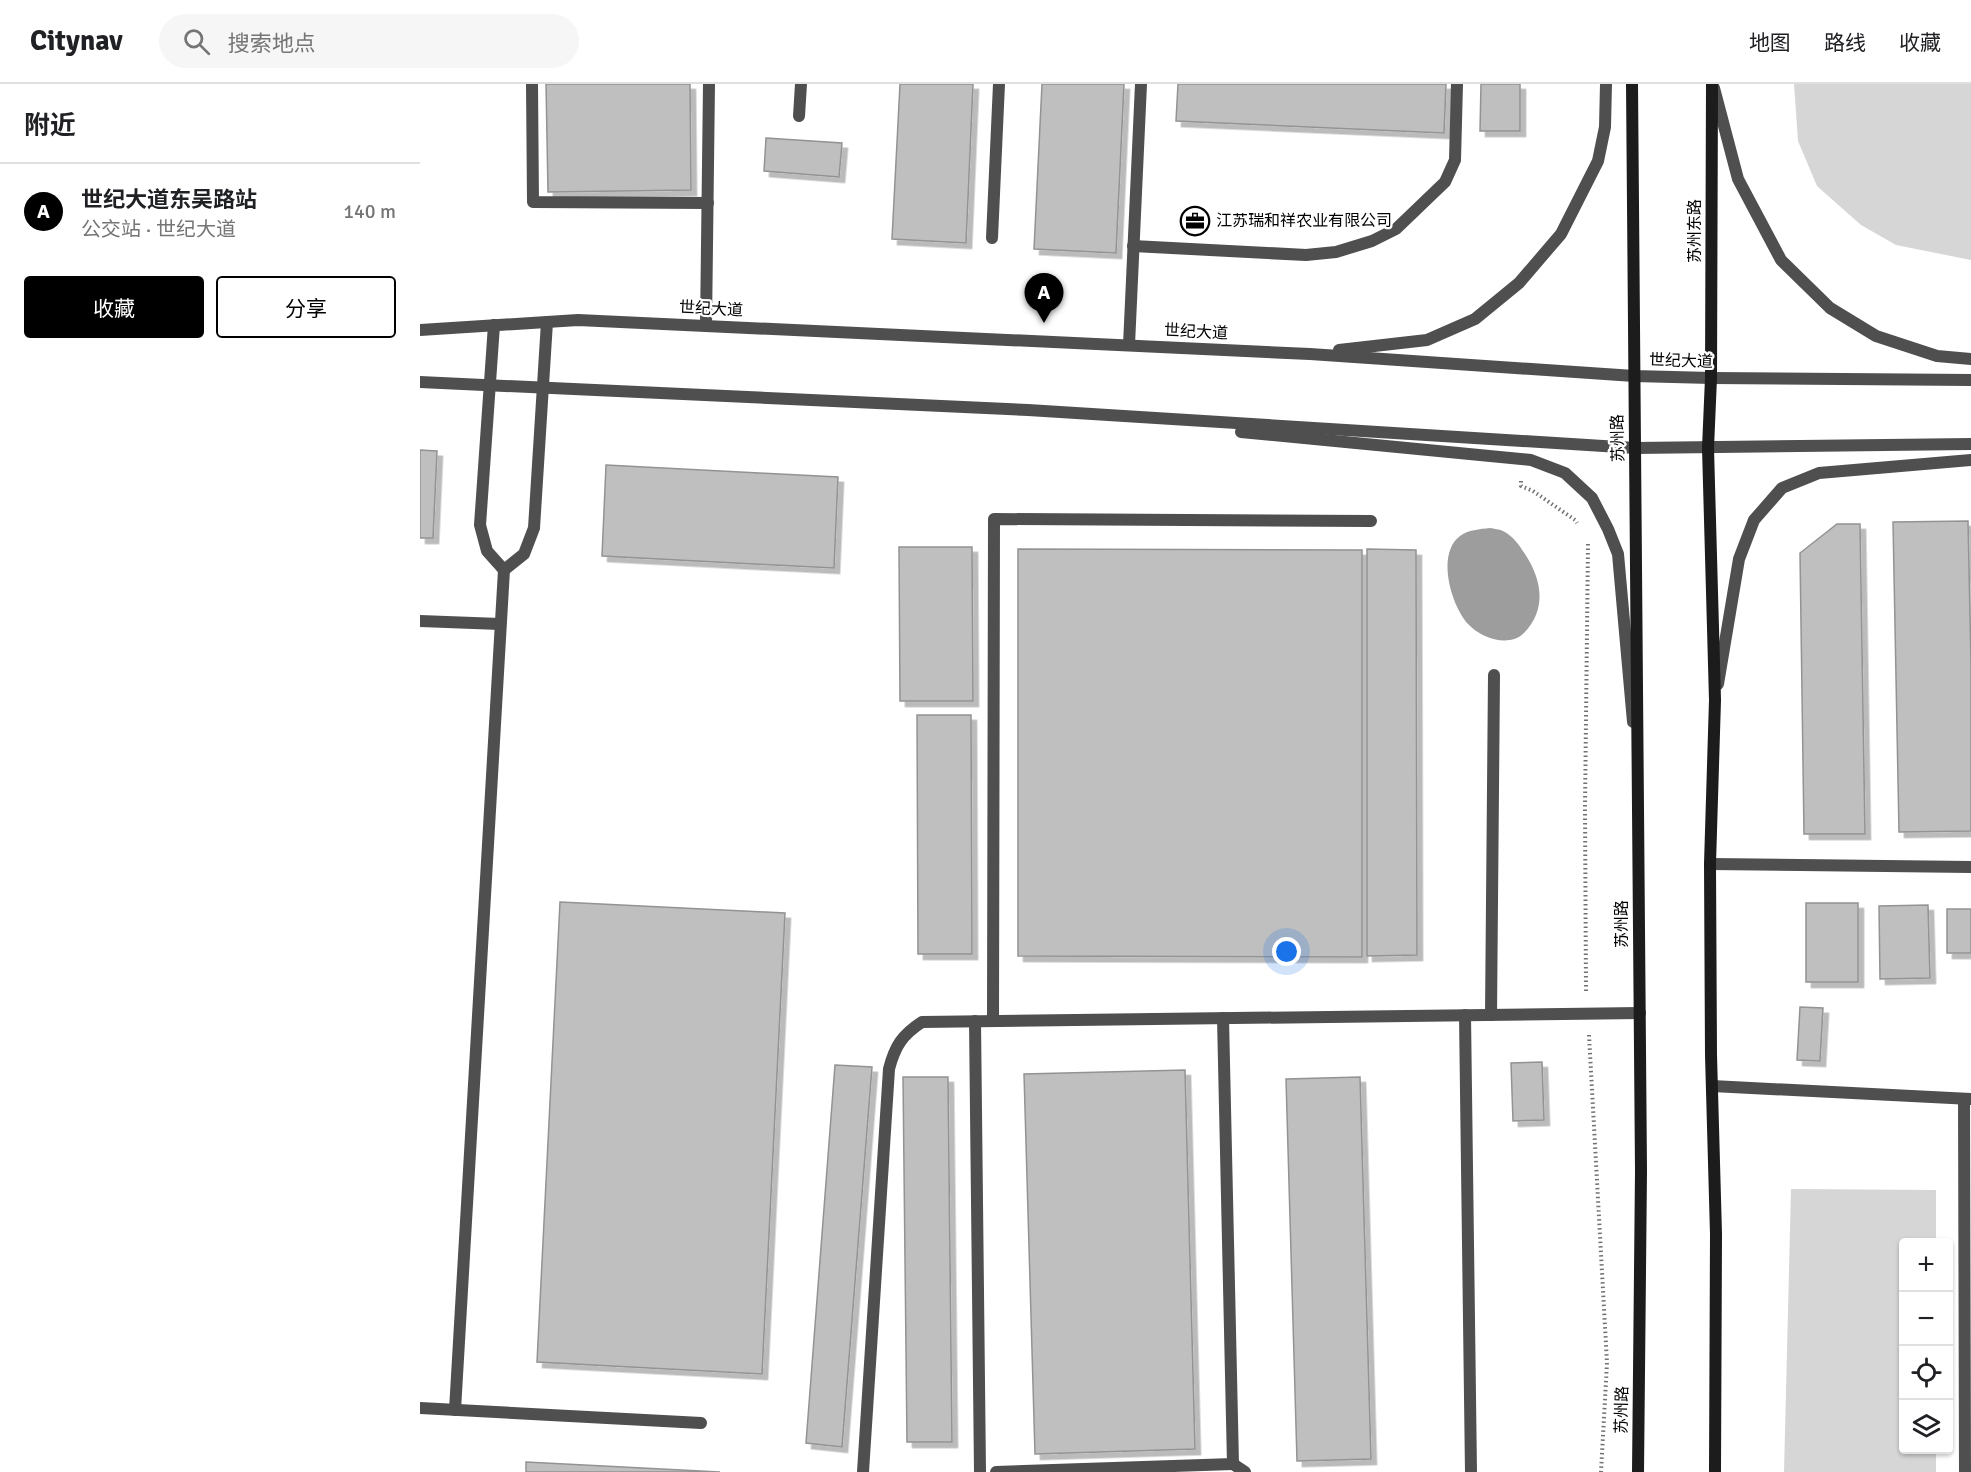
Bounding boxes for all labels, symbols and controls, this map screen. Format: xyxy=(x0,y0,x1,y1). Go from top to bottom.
search box xyxy=(159,14,579,68)
text: Citynav xyxy=(30,24,123,58)
icon: search xyxy=(180,25,213,58)
text: 搜索地点 xyxy=(228,30,316,57)
text: 地图 xyxy=(1749,30,1791,56)
text: 路线 xyxy=(1824,30,1866,56)
text: 收藏 xyxy=(1899,30,1941,56)
text: 附近 xyxy=(24,110,76,142)
text: 世纪大道东吴路站 xyxy=(81,186,257,213)
text: A xyxy=(37,199,50,224)
text: 140 m xyxy=(343,199,396,224)
street label: 苏州东路 xyxy=(1685,199,1705,263)
office icon: 江苏瑞和祥农业有限公司 xyxy=(1179,205,1211,237)
place label: 江苏瑞和祥农业有限公司 xyxy=(1216,211,1392,231)
text: 公交站 · 世纪大道 xyxy=(81,217,236,242)
pin: A xyxy=(1024,274,1064,323)
button: 收藏 xyxy=(24,276,204,338)
button: 分享 xyxy=(216,276,396,338)
street label: 世纪大道 xyxy=(679,297,743,321)
street label: 世纪大道 xyxy=(1164,320,1228,344)
street label: 世纪大道 xyxy=(1649,350,1713,372)
street label: 苏州路 xyxy=(1608,414,1628,462)
street label: 苏州路 xyxy=(1612,900,1632,948)
your location xyxy=(1272,937,1301,966)
map controls xyxy=(1899,1238,1953,1454)
button: + xyxy=(1899,1238,1953,1292)
button: − xyxy=(1899,1292,1953,1346)
button: locate xyxy=(1899,1346,1953,1400)
street label: 苏州路 xyxy=(1612,1386,1632,1434)
button: layers xyxy=(1899,1400,1953,1454)

